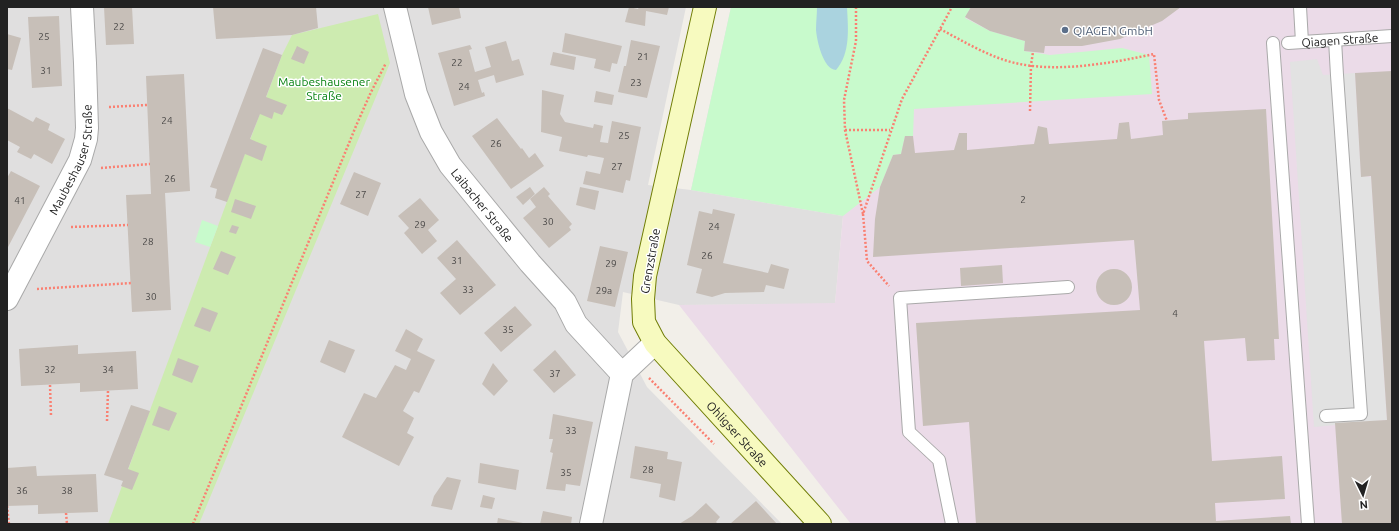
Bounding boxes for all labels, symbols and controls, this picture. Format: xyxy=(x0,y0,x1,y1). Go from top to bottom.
house number: 22 xyxy=(113,21,125,32)
place label: QIAGEN GmbH xyxy=(1073,24,1153,37)
marker: QIAGEN GmbH xyxy=(1060,25,1070,35)
street label: Qiagen Straße xyxy=(1301,30,1379,49)
house number: 25 xyxy=(38,31,50,42)
house number: 21 xyxy=(637,51,649,62)
house number: 22 xyxy=(451,57,463,68)
house number: 31 xyxy=(40,65,52,76)
park label: Maubeshausener Straße xyxy=(278,75,370,102)
house number: 23 xyxy=(630,77,642,88)
house number: 24 xyxy=(458,81,470,92)
street label: Maubeshauser Straße xyxy=(46,104,94,217)
house number: 24 xyxy=(161,115,173,126)
house number: 25 xyxy=(618,130,630,141)
house number: 26 xyxy=(490,138,502,149)
house number: 27 xyxy=(611,161,623,172)
street label: Laibacher Straße xyxy=(449,166,516,244)
house number: 26 xyxy=(164,173,176,184)
house number: 27 xyxy=(355,189,367,200)
house number: 2 xyxy=(1020,194,1026,205)
house number: 41 xyxy=(14,195,26,206)
house number: 30 xyxy=(542,216,554,227)
house number: 29 xyxy=(414,219,426,230)
house number: 24 xyxy=(708,221,720,232)
street label: Grenzstraße xyxy=(638,227,662,295)
house number: 28 xyxy=(142,236,154,247)
house number: 26 xyxy=(701,250,713,261)
house number: 31 xyxy=(451,255,463,266)
house number: 29 xyxy=(605,258,617,269)
house number: 33 xyxy=(462,284,474,295)
house number: 29a xyxy=(596,285,612,296)
house number: 30 xyxy=(145,291,157,302)
house number: 4 xyxy=(1172,308,1178,319)
house number: 35 xyxy=(502,324,514,335)
house number: 32 xyxy=(44,364,56,375)
house number: 34 xyxy=(102,364,114,375)
house number: 37 xyxy=(549,368,561,379)
street label: Ohligser Straße xyxy=(705,398,771,469)
house number: 33 xyxy=(565,425,577,436)
house number: 28 xyxy=(642,464,654,475)
house number: 35 xyxy=(560,467,572,478)
north arrow xyxy=(1343,475,1383,515)
house number: 36 xyxy=(16,485,28,496)
house number: 38 xyxy=(61,485,73,496)
text: N xyxy=(1359,499,1368,511)

